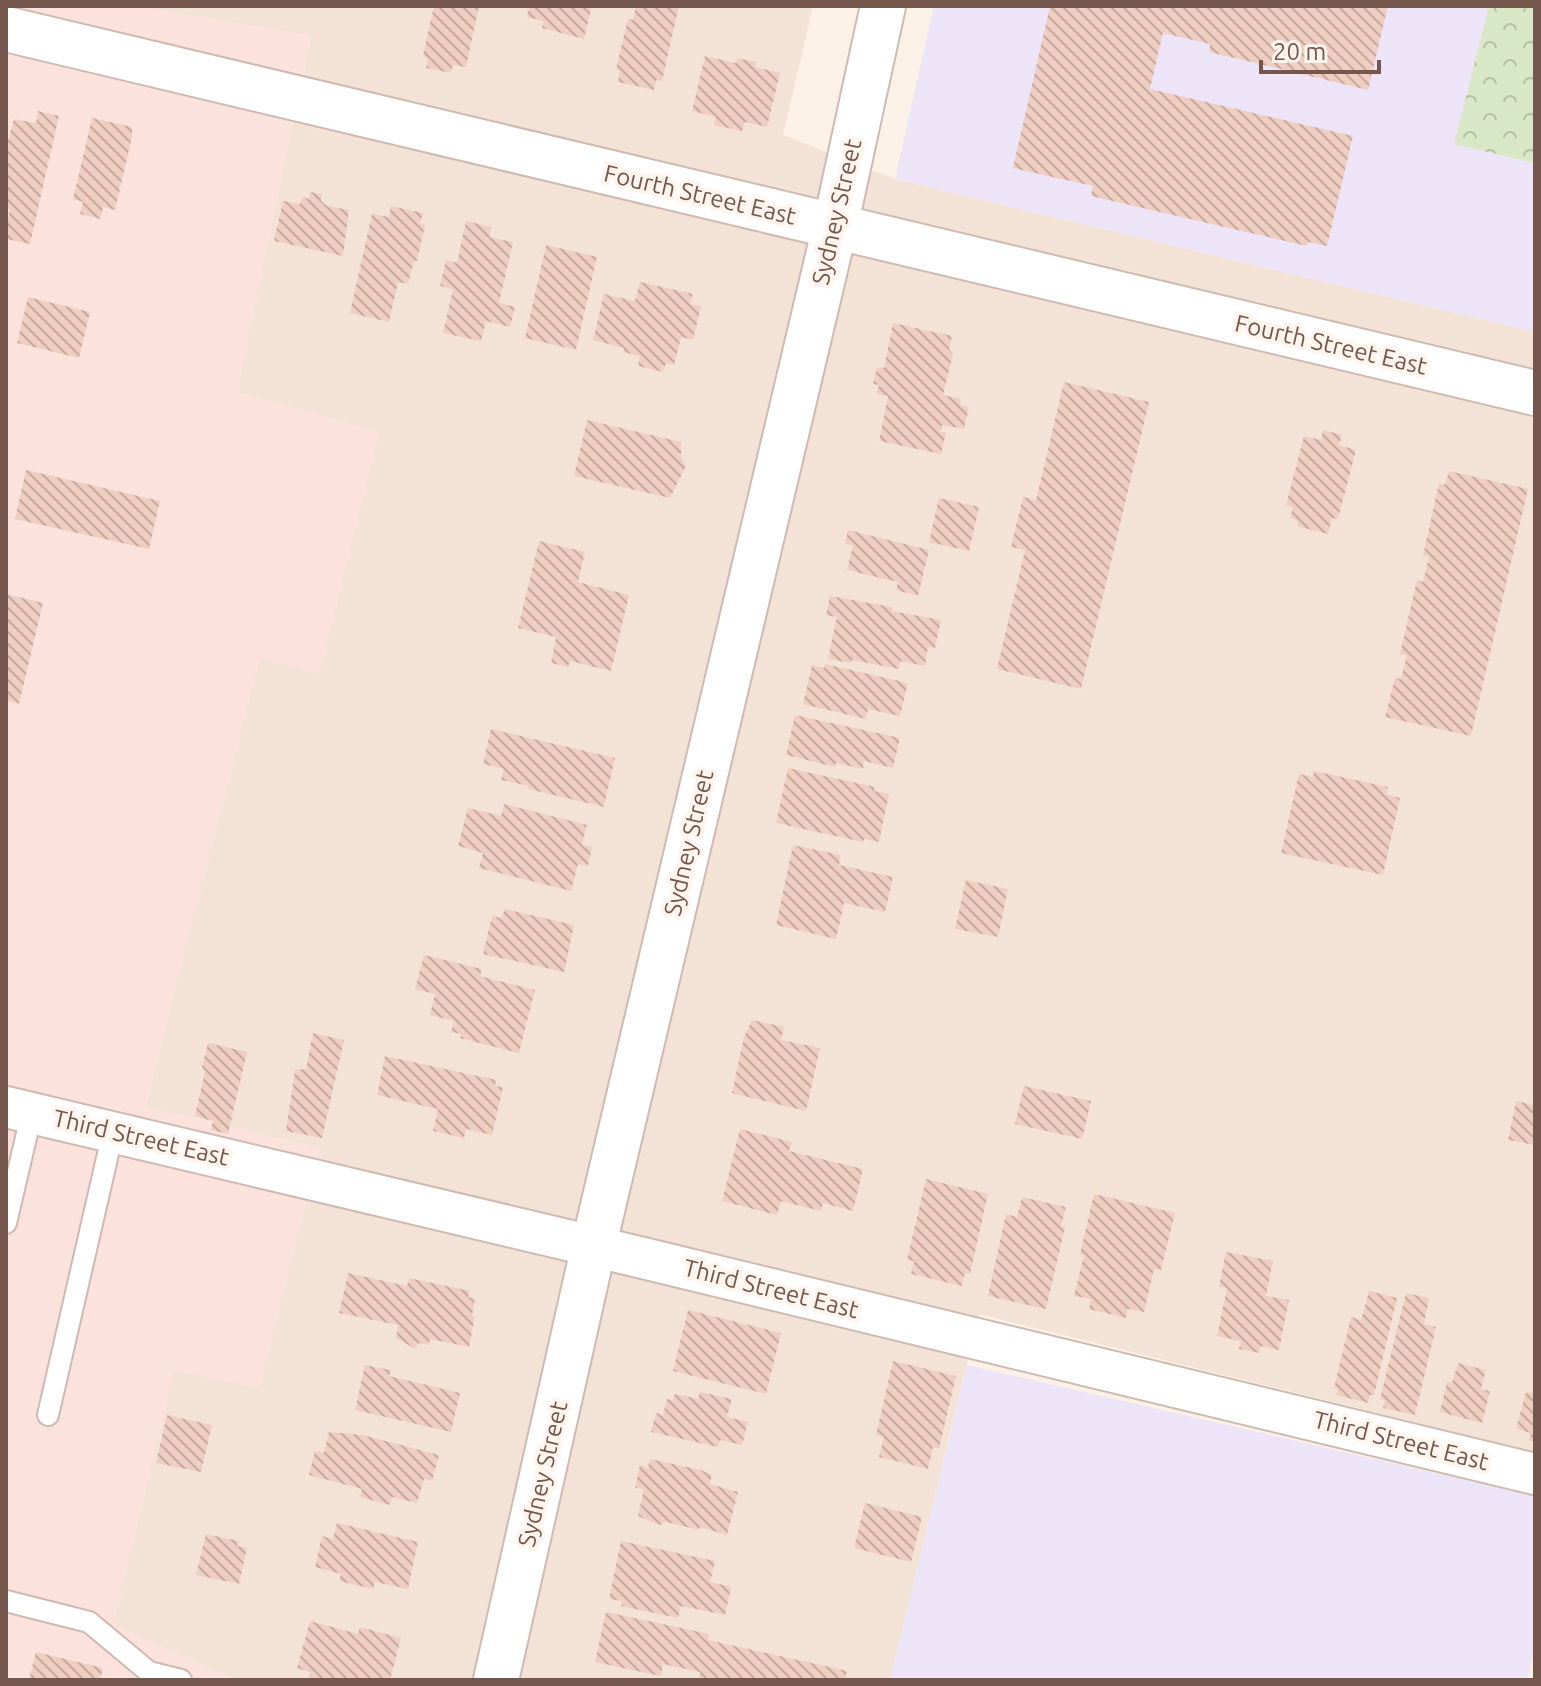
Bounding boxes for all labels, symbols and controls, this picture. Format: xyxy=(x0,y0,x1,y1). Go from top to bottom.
scale bar xyxy=(1261,24,1379,74)
text: 20 m xyxy=(1273,38,1326,65)
street label: Sydney Street xyxy=(807,136,867,287)
street label: Fourth Street East xyxy=(601,159,799,230)
street label: Fourth Street East xyxy=(1232,309,1430,380)
street label: Sydney Street xyxy=(659,767,719,918)
street label: Third Street East xyxy=(51,1104,232,1171)
street label: Third Street East xyxy=(681,1254,862,1323)
street label: Sydney Street xyxy=(513,1398,573,1549)
street label: Third Street East xyxy=(1311,1406,1492,1475)

